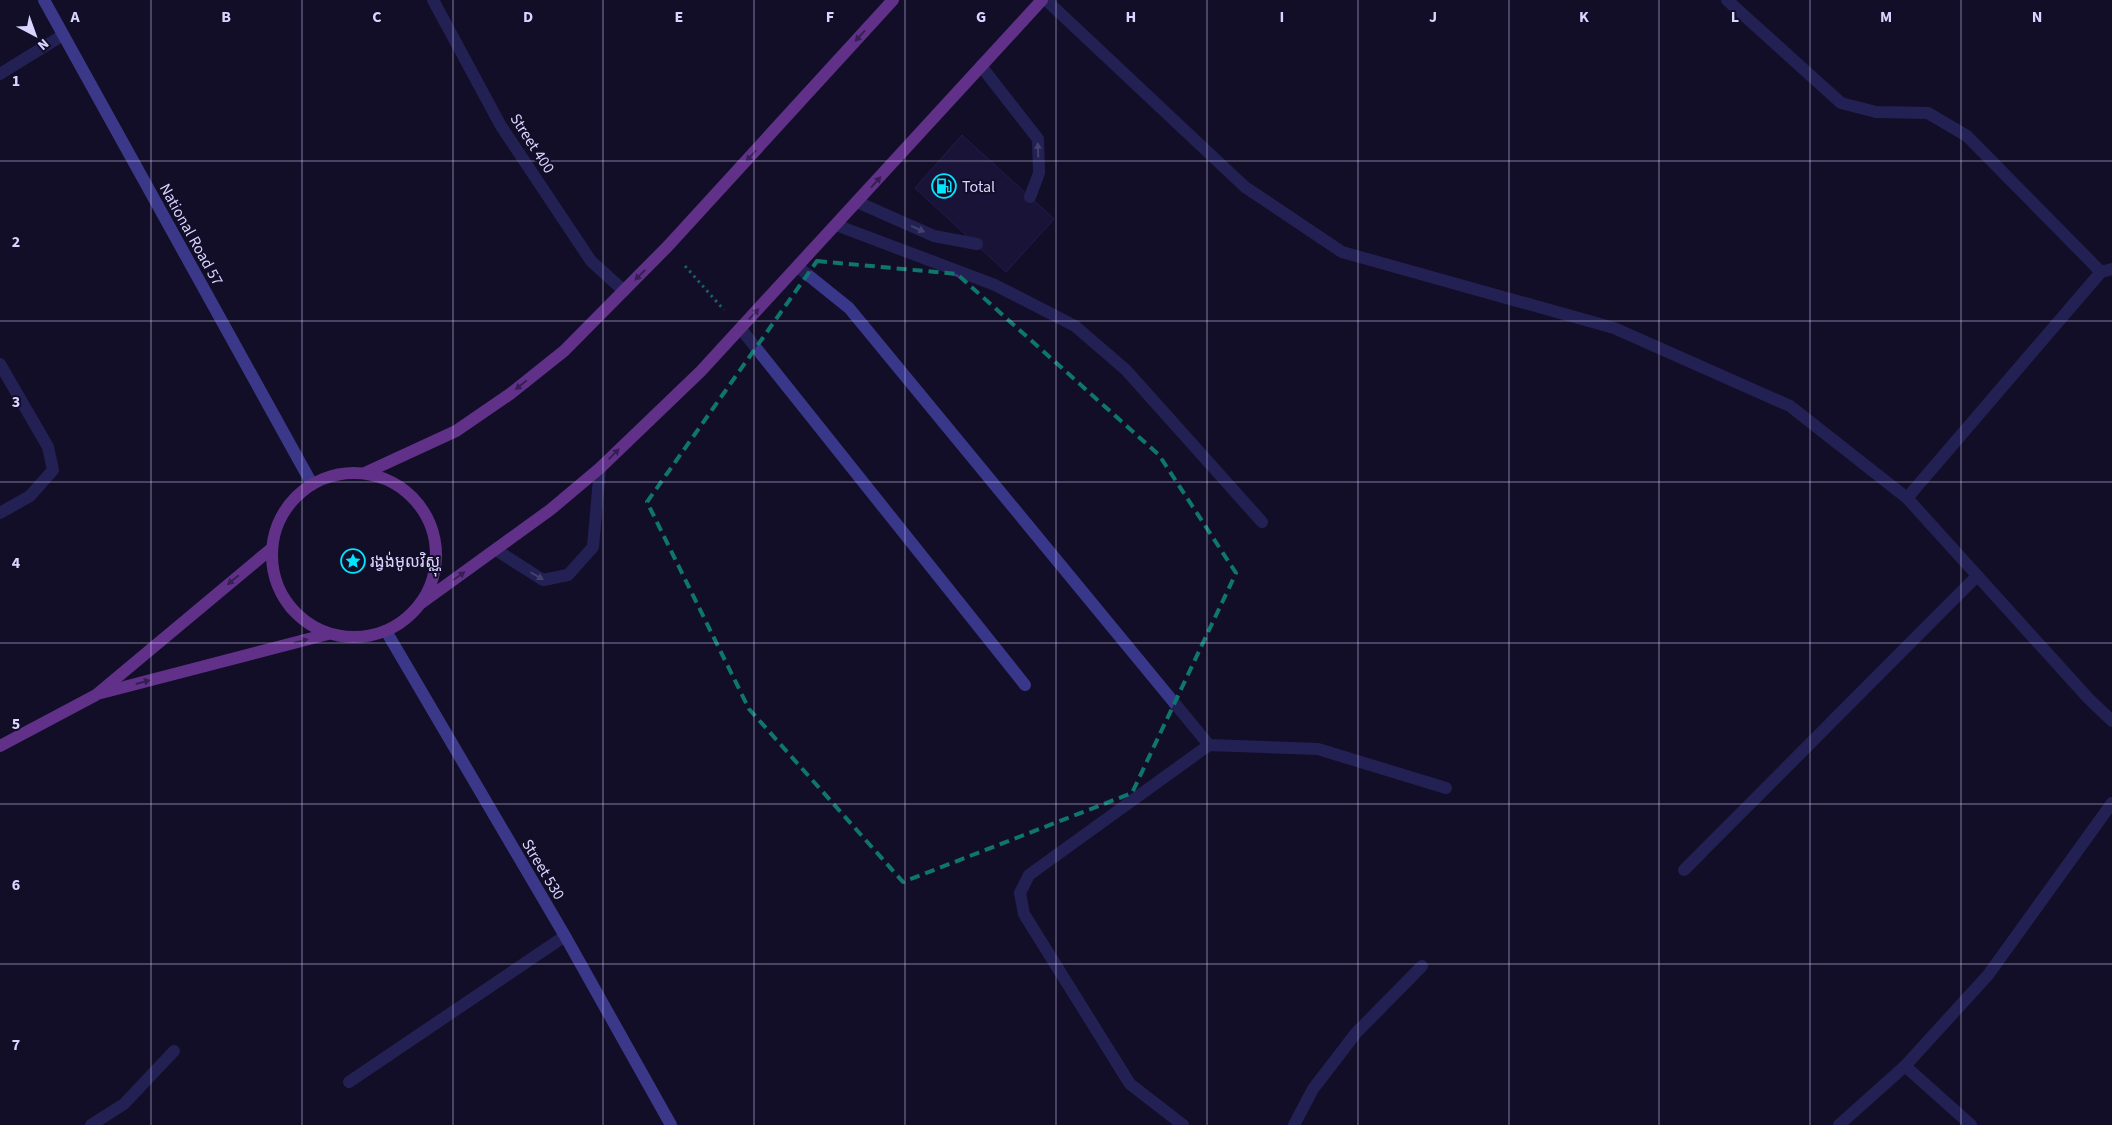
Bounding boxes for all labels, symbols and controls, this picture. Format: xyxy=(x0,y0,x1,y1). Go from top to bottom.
text: A xyxy=(69,6,80,28)
text: B xyxy=(221,6,231,28)
text: C xyxy=(372,6,382,28)
text: D xyxy=(523,6,533,28)
text: E xyxy=(675,6,683,28)
text: F xyxy=(826,6,834,28)
text: G xyxy=(976,6,986,28)
text: H xyxy=(1126,6,1136,28)
text: I xyxy=(1280,6,1284,28)
text: J xyxy=(1429,6,1437,28)
text: K xyxy=(1579,6,1589,28)
text: L xyxy=(1731,6,1739,28)
text: M xyxy=(1880,6,1892,28)
text: N xyxy=(2032,6,2042,28)
north arrow xyxy=(10,10,60,60)
one-way arrow xyxy=(854,30,866,42)
text: N xyxy=(33,33,53,55)
text: 1 xyxy=(12,70,20,92)
street label: Street 400 xyxy=(505,109,560,178)
one-way arrow xyxy=(1034,141,1042,157)
one-way arrow xyxy=(745,150,756,162)
fuel station icon: Total xyxy=(931,173,957,199)
one-way arrow xyxy=(870,176,882,188)
place label: Total xyxy=(962,176,995,198)
street label: National Road 57 xyxy=(154,179,228,290)
one-way arrow xyxy=(911,225,925,233)
text: 2 xyxy=(12,231,20,253)
one-way arrow xyxy=(634,269,646,281)
one-way arrow xyxy=(748,309,760,321)
one-way arrow xyxy=(515,380,528,391)
text: 3 xyxy=(12,391,20,413)
one-way arrow xyxy=(608,448,620,460)
place icon: រង្វង់មូលវិស្ណុ xyxy=(340,548,366,574)
place label: រង្វង់មូលវិស្ណុ xyxy=(370,551,441,577)
text: 4 xyxy=(12,552,21,574)
one-way arrow xyxy=(452,571,466,581)
one-way arrow xyxy=(529,572,544,580)
one-way arrow xyxy=(227,574,240,585)
one-way arrow xyxy=(293,637,308,645)
one-way arrow xyxy=(136,678,151,686)
text: 5 xyxy=(12,713,20,735)
street label: Street 530 xyxy=(516,835,570,904)
text: 6 xyxy=(12,874,20,896)
text: 7 xyxy=(12,1034,20,1056)

